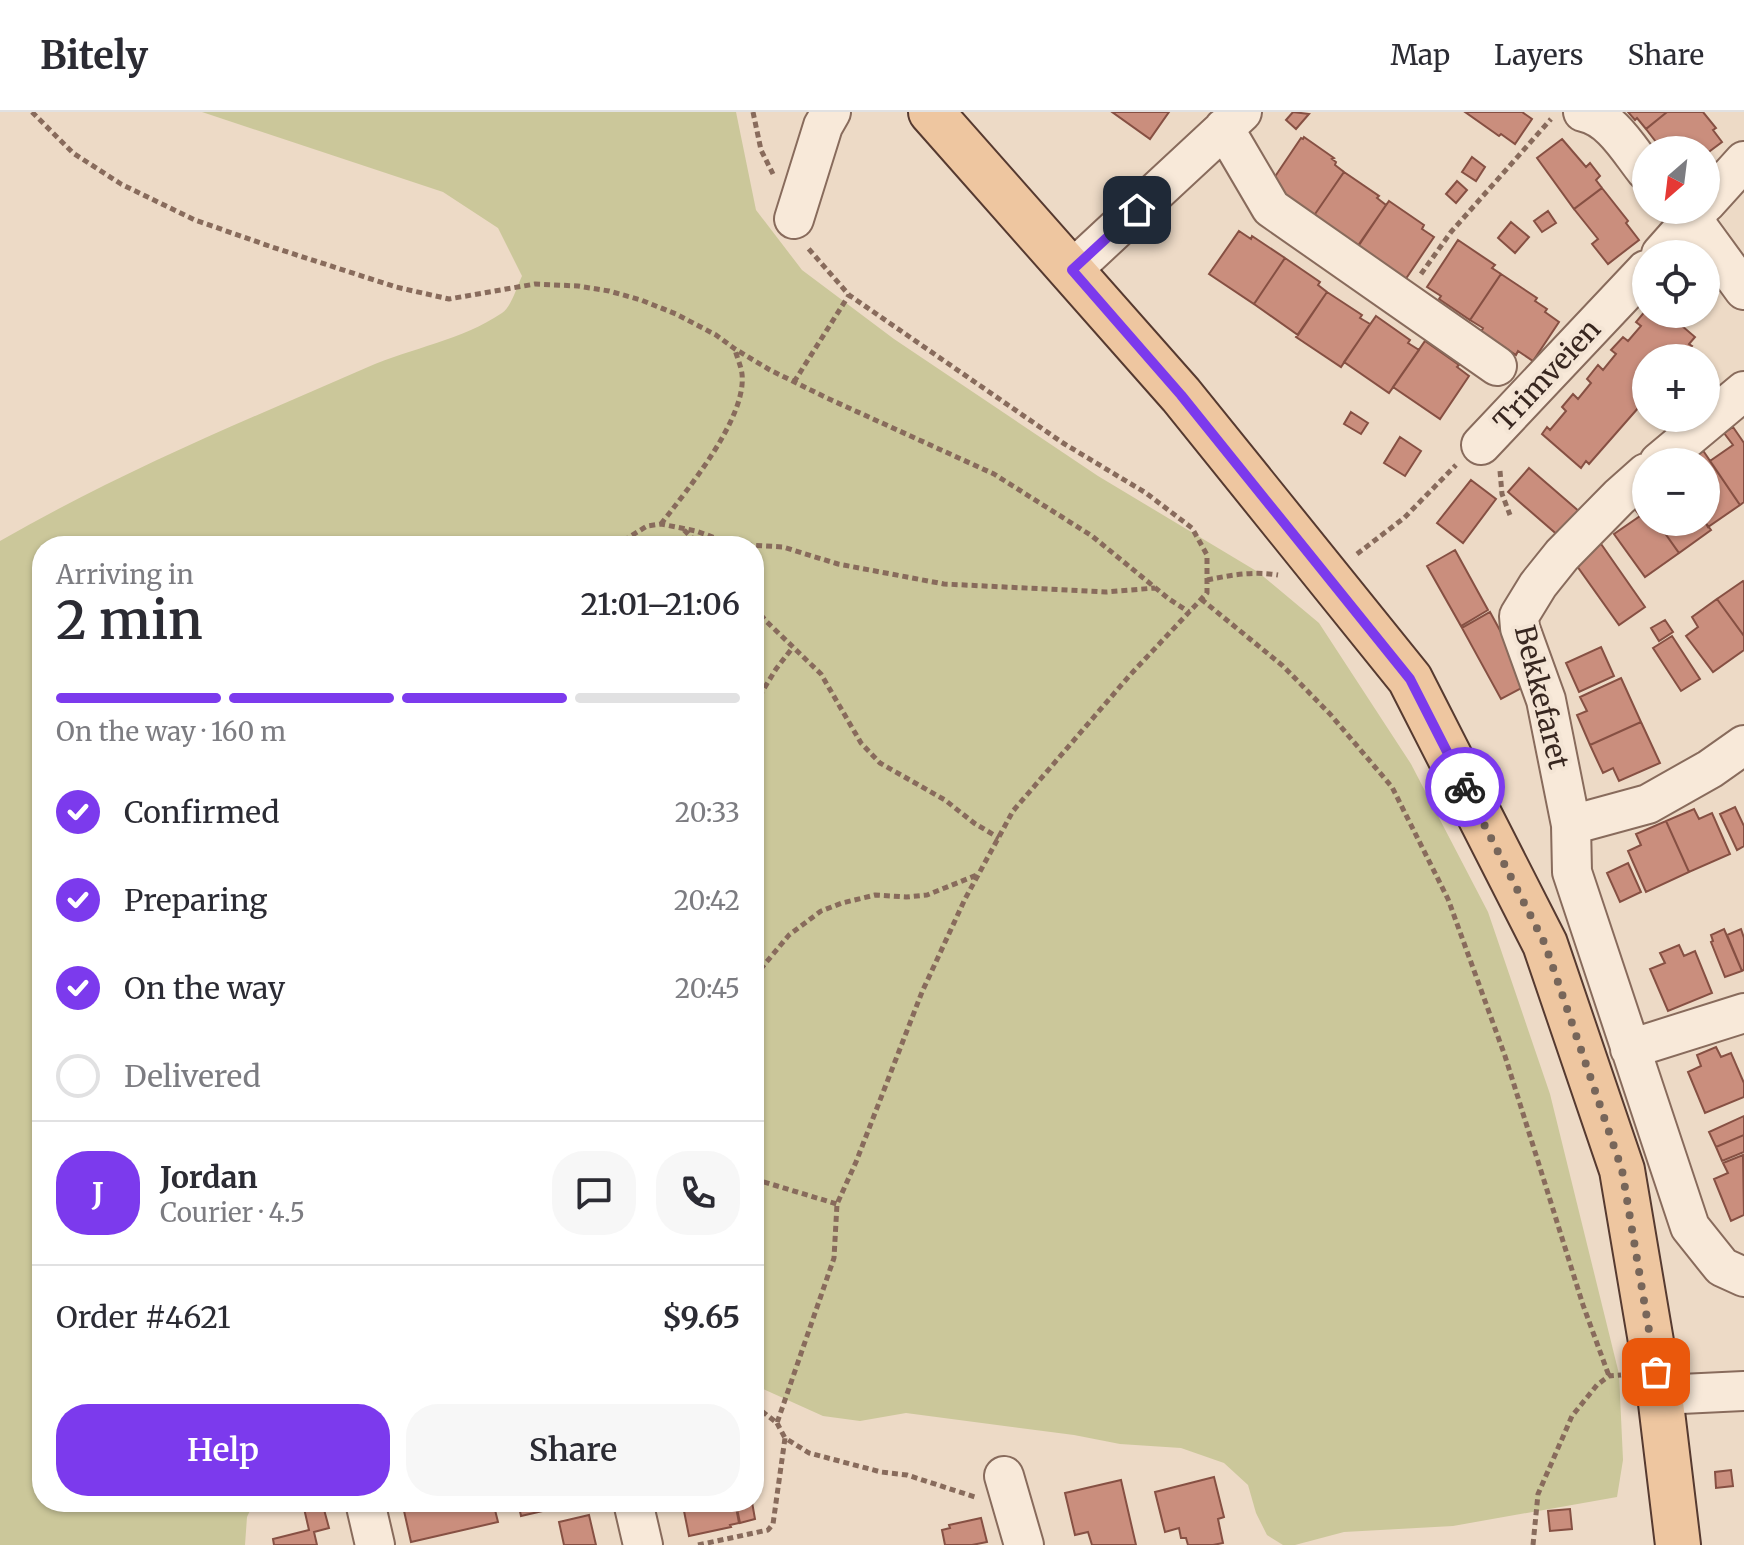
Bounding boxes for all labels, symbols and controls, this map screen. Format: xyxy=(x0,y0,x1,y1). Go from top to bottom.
text: Bitely xyxy=(40,32,148,79)
text: Map xyxy=(1390,37,1450,73)
text: Layers xyxy=(1494,37,1583,73)
text: Share xyxy=(1627,37,1704,73)
north arrow xyxy=(1632,136,1720,224)
map controls xyxy=(1632,136,1720,536)
pin xyxy=(1103,176,1171,244)
icon: home xyxy=(1115,188,1159,232)
button: locate xyxy=(1632,240,1720,328)
street label: Trimveien xyxy=(1486,311,1608,439)
button: + xyxy=(1632,344,1720,432)
button: − xyxy=(1632,448,1720,536)
text: Arriving in xyxy=(56,558,194,591)
text: 21:01–21:06 xyxy=(580,585,740,623)
text: 2 min xyxy=(56,588,203,653)
street label: Bekkefaret xyxy=(1507,622,1577,773)
text: On the way · 160 m xyxy=(56,715,286,748)
courier xyxy=(1425,747,1505,827)
icon: bike xyxy=(1443,765,1487,809)
icon: check xyxy=(56,790,100,834)
text: Confirmed xyxy=(124,793,279,831)
text: 20:33 xyxy=(675,796,740,829)
icon: check xyxy=(56,878,100,922)
text: Preparing xyxy=(124,881,267,919)
text: 20:42 xyxy=(674,884,740,917)
icon: check xyxy=(56,966,100,1010)
text: On the way xyxy=(124,969,285,1007)
text: 20:45 xyxy=(675,972,740,1005)
text: Delivered xyxy=(124,1057,261,1095)
button: chat xyxy=(552,1151,636,1235)
button: phone xyxy=(656,1151,740,1235)
text: Jordan xyxy=(160,1158,258,1196)
text: J xyxy=(92,1174,104,1212)
text: Courier · 4.5 xyxy=(160,1196,305,1229)
text: Order #4621 xyxy=(56,1298,231,1336)
text: $9.65 xyxy=(662,1298,740,1336)
pin xyxy=(1622,1338,1690,1406)
icon: bag xyxy=(1634,1350,1678,1394)
button: Help xyxy=(56,1404,390,1496)
button: Share xyxy=(406,1404,740,1496)

